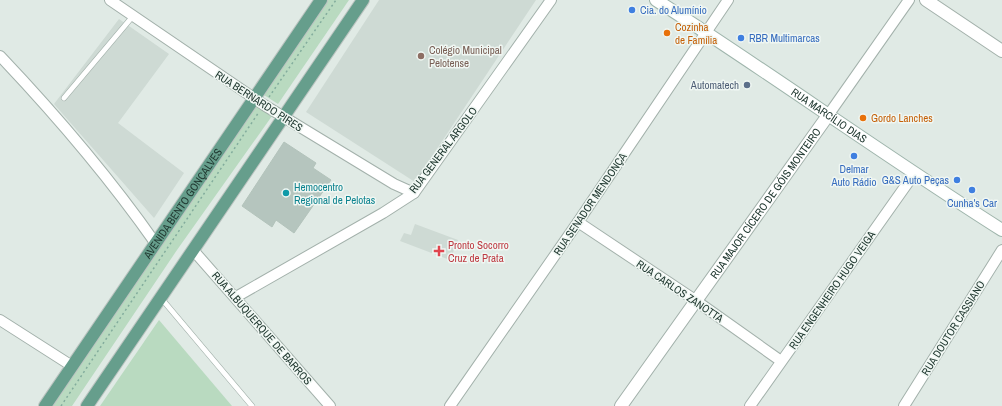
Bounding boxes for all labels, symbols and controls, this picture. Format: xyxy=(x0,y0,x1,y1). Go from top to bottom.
place label: Cia. do Alumínio xyxy=(640,3,707,17)
marker: Cia. do Alumínio xyxy=(627,5,637,15)
place label: Cozinha de Família xyxy=(675,20,717,47)
marker: Cozinha de Família xyxy=(662,28,672,38)
place label: RBR Multimarcas xyxy=(749,31,820,45)
marker: RBR Multimarcas xyxy=(736,33,746,43)
place label: Colégio Municipal Pelotense xyxy=(429,43,502,70)
marker: Colégio Municipal Pelotense xyxy=(416,51,426,61)
street label: RUA BERNARDO PIRES xyxy=(213,67,305,135)
place label: Automatech xyxy=(690,78,739,92)
marker: Automatech xyxy=(742,80,752,90)
street label: RUA MARCÍLIO DIAS xyxy=(789,85,870,146)
street label: RUA GENERAL ARGOLO xyxy=(406,104,480,196)
place label: Gordo Lanches xyxy=(871,111,933,125)
marker: Gordo Lanches xyxy=(858,113,868,123)
street label: RUA MAJOR CÍCERO DE GÓIS MONTEIRO xyxy=(707,125,824,281)
street label: AVENIDA BENTO GONÇALVES xyxy=(140,146,225,262)
street label: RUA SENADOR MENDONÇA xyxy=(550,149,630,258)
marker: Delmar Auto Rádio xyxy=(849,151,859,161)
place label: Delmar Auto Rádio xyxy=(830,162,877,189)
place label: G&S Auto Peças xyxy=(882,173,949,187)
marker: G&S Auto Peças xyxy=(952,175,962,185)
place label: Hemocentro Regional de Pelotas xyxy=(294,180,376,207)
marker: Cunha's Car xyxy=(967,185,977,195)
marker: Hemocentro Regional de Pelotas xyxy=(281,188,291,198)
place label: Cunha's Car xyxy=(947,196,997,210)
street label: RUA ENGENHEIRO HUGO VEIGA xyxy=(786,227,879,352)
place label: Pronto Socorro Cruz de Prata xyxy=(448,238,509,265)
marker: Pronto Socorro Cruz de Prata xyxy=(433,245,445,257)
street label: RUA CARLOS ZANOTTA xyxy=(634,257,727,326)
street label: RUA ALBUQUERQUE DE BARROS xyxy=(209,269,315,387)
street label: RUA DOUTOR CASSIANO xyxy=(918,278,988,378)

